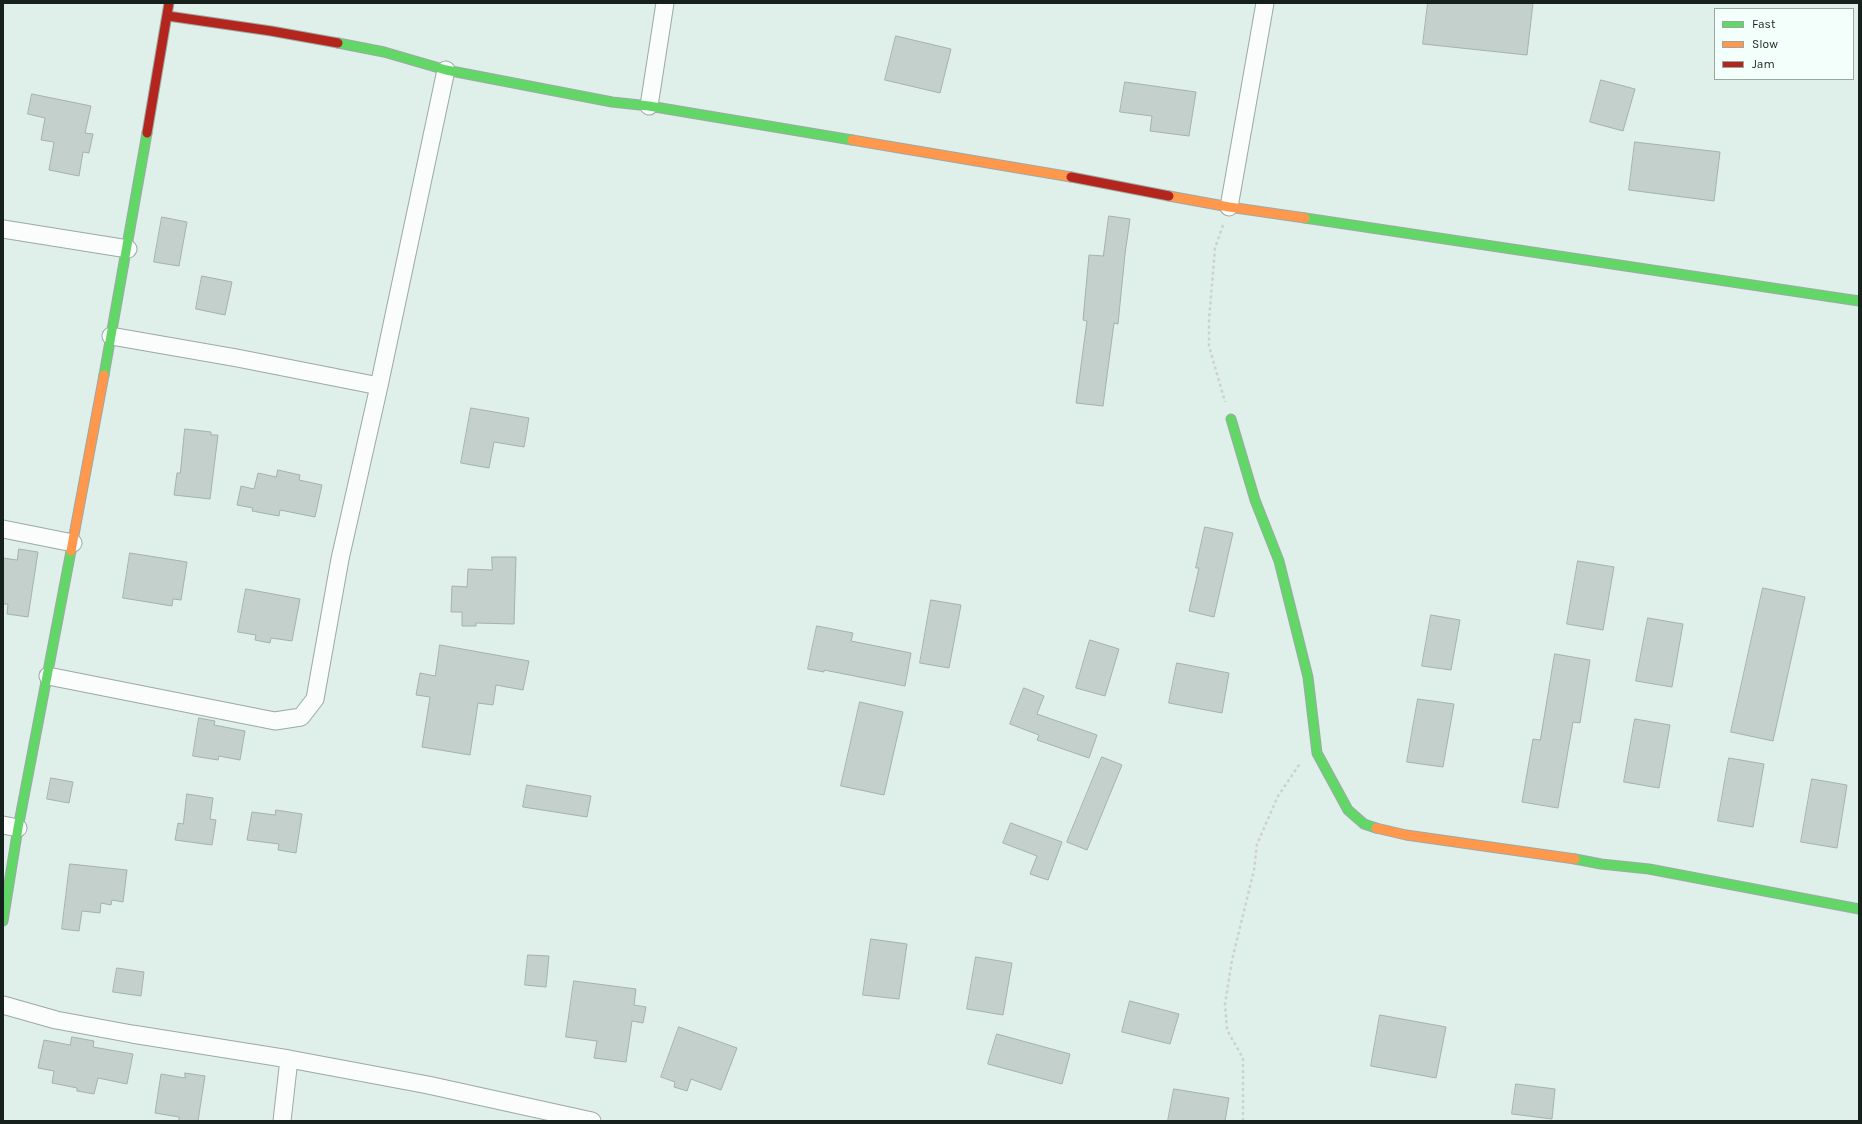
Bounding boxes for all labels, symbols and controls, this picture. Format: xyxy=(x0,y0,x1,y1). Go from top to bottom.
legend xyxy=(1714,8,1854,80)
text: Fast xyxy=(1752,17,1775,31)
text: Slow xyxy=(1752,37,1778,51)
text: Jam xyxy=(1752,57,1775,71)

